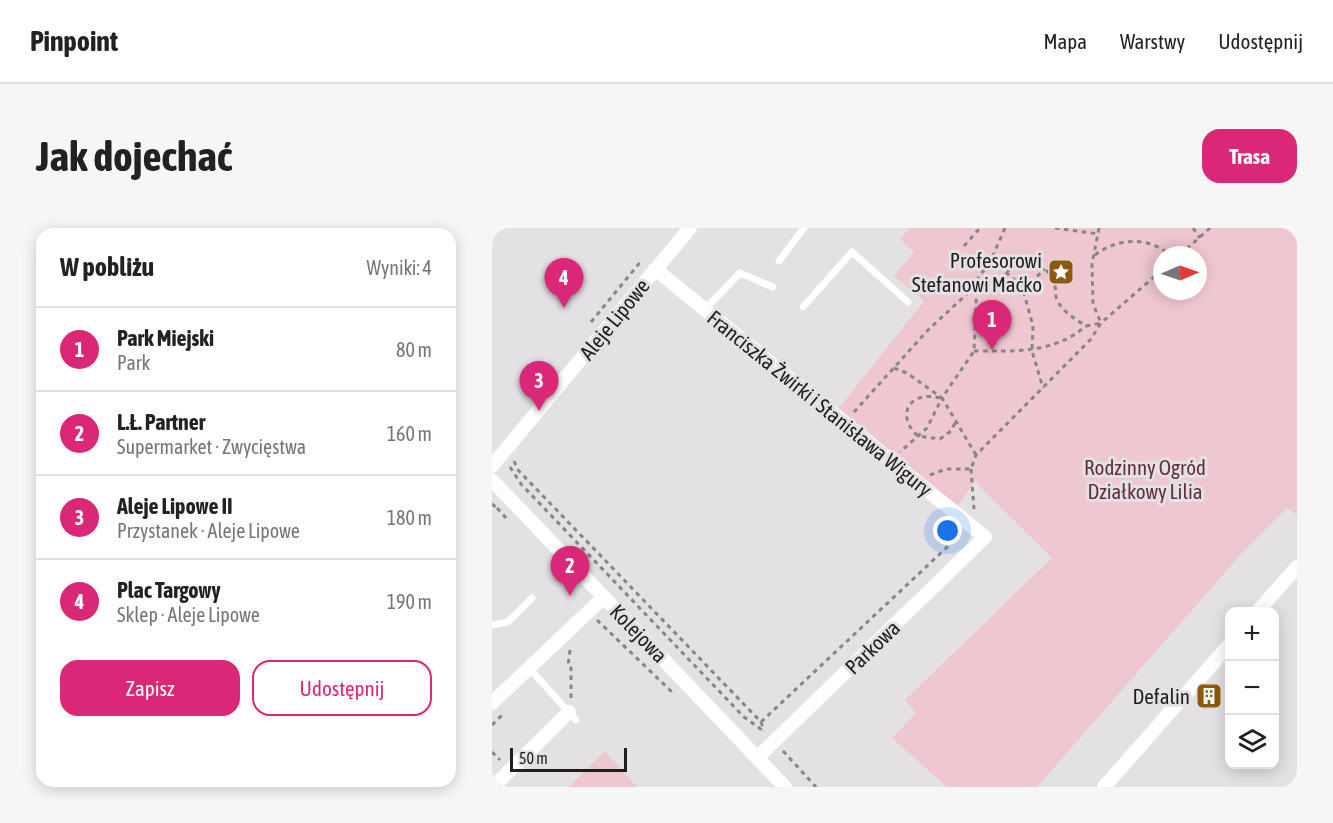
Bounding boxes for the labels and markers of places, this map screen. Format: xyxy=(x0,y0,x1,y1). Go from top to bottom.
place label: Profesorowi Stefanowi Maćko xyxy=(912,248,1042,296)
place icon: Profesorowi Stefanowi Maćko xyxy=(1046,257,1076,287)
pin: 4 xyxy=(544,259,584,308)
pin: 1 xyxy=(972,300,1012,350)
pin: 3 xyxy=(520,362,558,411)
pin: 2 xyxy=(550,546,590,596)
building icon: Defalin xyxy=(1194,681,1224,711)
place label: Defalin xyxy=(1133,684,1190,708)

